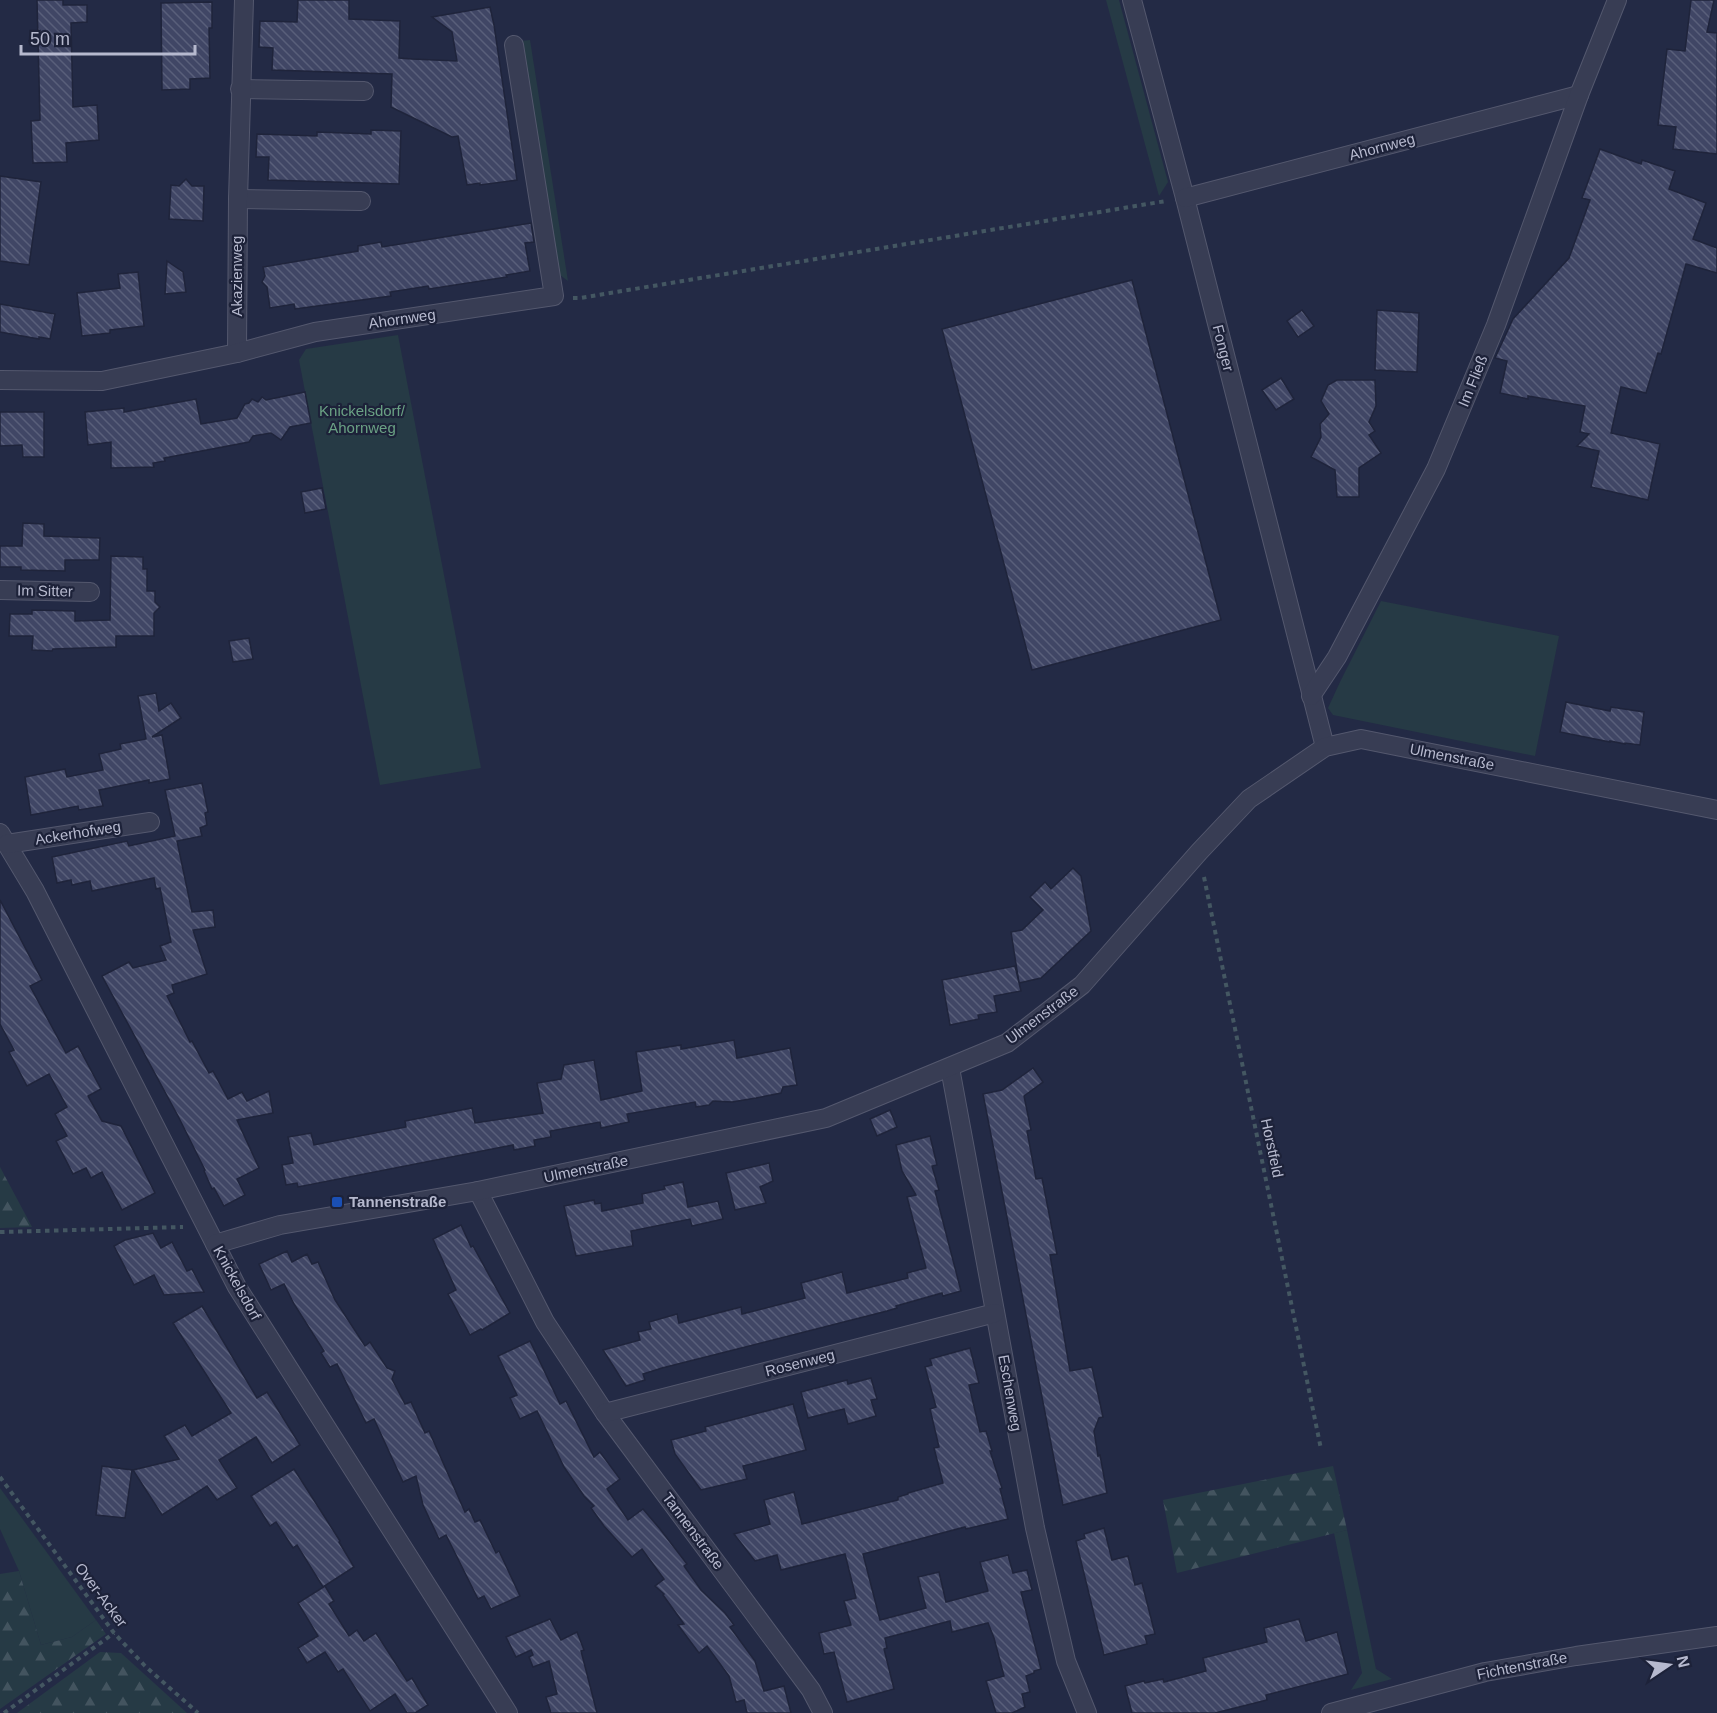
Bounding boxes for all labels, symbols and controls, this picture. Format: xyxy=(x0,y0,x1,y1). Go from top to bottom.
scale bar xyxy=(21,18,195,56)
text: 50 m xyxy=(30,29,70,49)
street label: Ahornweg xyxy=(1347,130,1417,163)
street label: Akazienweg xyxy=(228,236,245,316)
street label: Ahornweg xyxy=(367,305,437,332)
street label: Fonger xyxy=(1209,323,1237,373)
street label: Im Fließ xyxy=(1455,353,1491,409)
park label: Knickelsdorf/ Ahornweg xyxy=(319,402,406,436)
street label: Im Sitter xyxy=(17,582,73,599)
street label: Ulmenstraße xyxy=(1408,740,1496,773)
street label: Ackerhofweg xyxy=(34,817,122,848)
street label: Ulmenstraße xyxy=(1002,982,1081,1047)
street label: Horstfeld xyxy=(1258,1117,1287,1179)
street label: Ulmenstraße xyxy=(542,1151,630,1186)
place label: Tannenstraße xyxy=(349,1193,446,1210)
marker: Tannenstraße xyxy=(330,1195,344,1209)
street label: Knickelsdorf xyxy=(210,1243,265,1323)
street label: Rosenweg xyxy=(763,1346,836,1379)
street label: Eschenweg xyxy=(995,1353,1026,1433)
street label: Tannenstraße xyxy=(659,1489,728,1572)
street label: Over-Acker xyxy=(72,1559,131,1630)
north arrow xyxy=(1639,1635,1699,1695)
street label: Fichtenstraße xyxy=(1475,1648,1569,1683)
text: N xyxy=(1674,1654,1693,1669)

